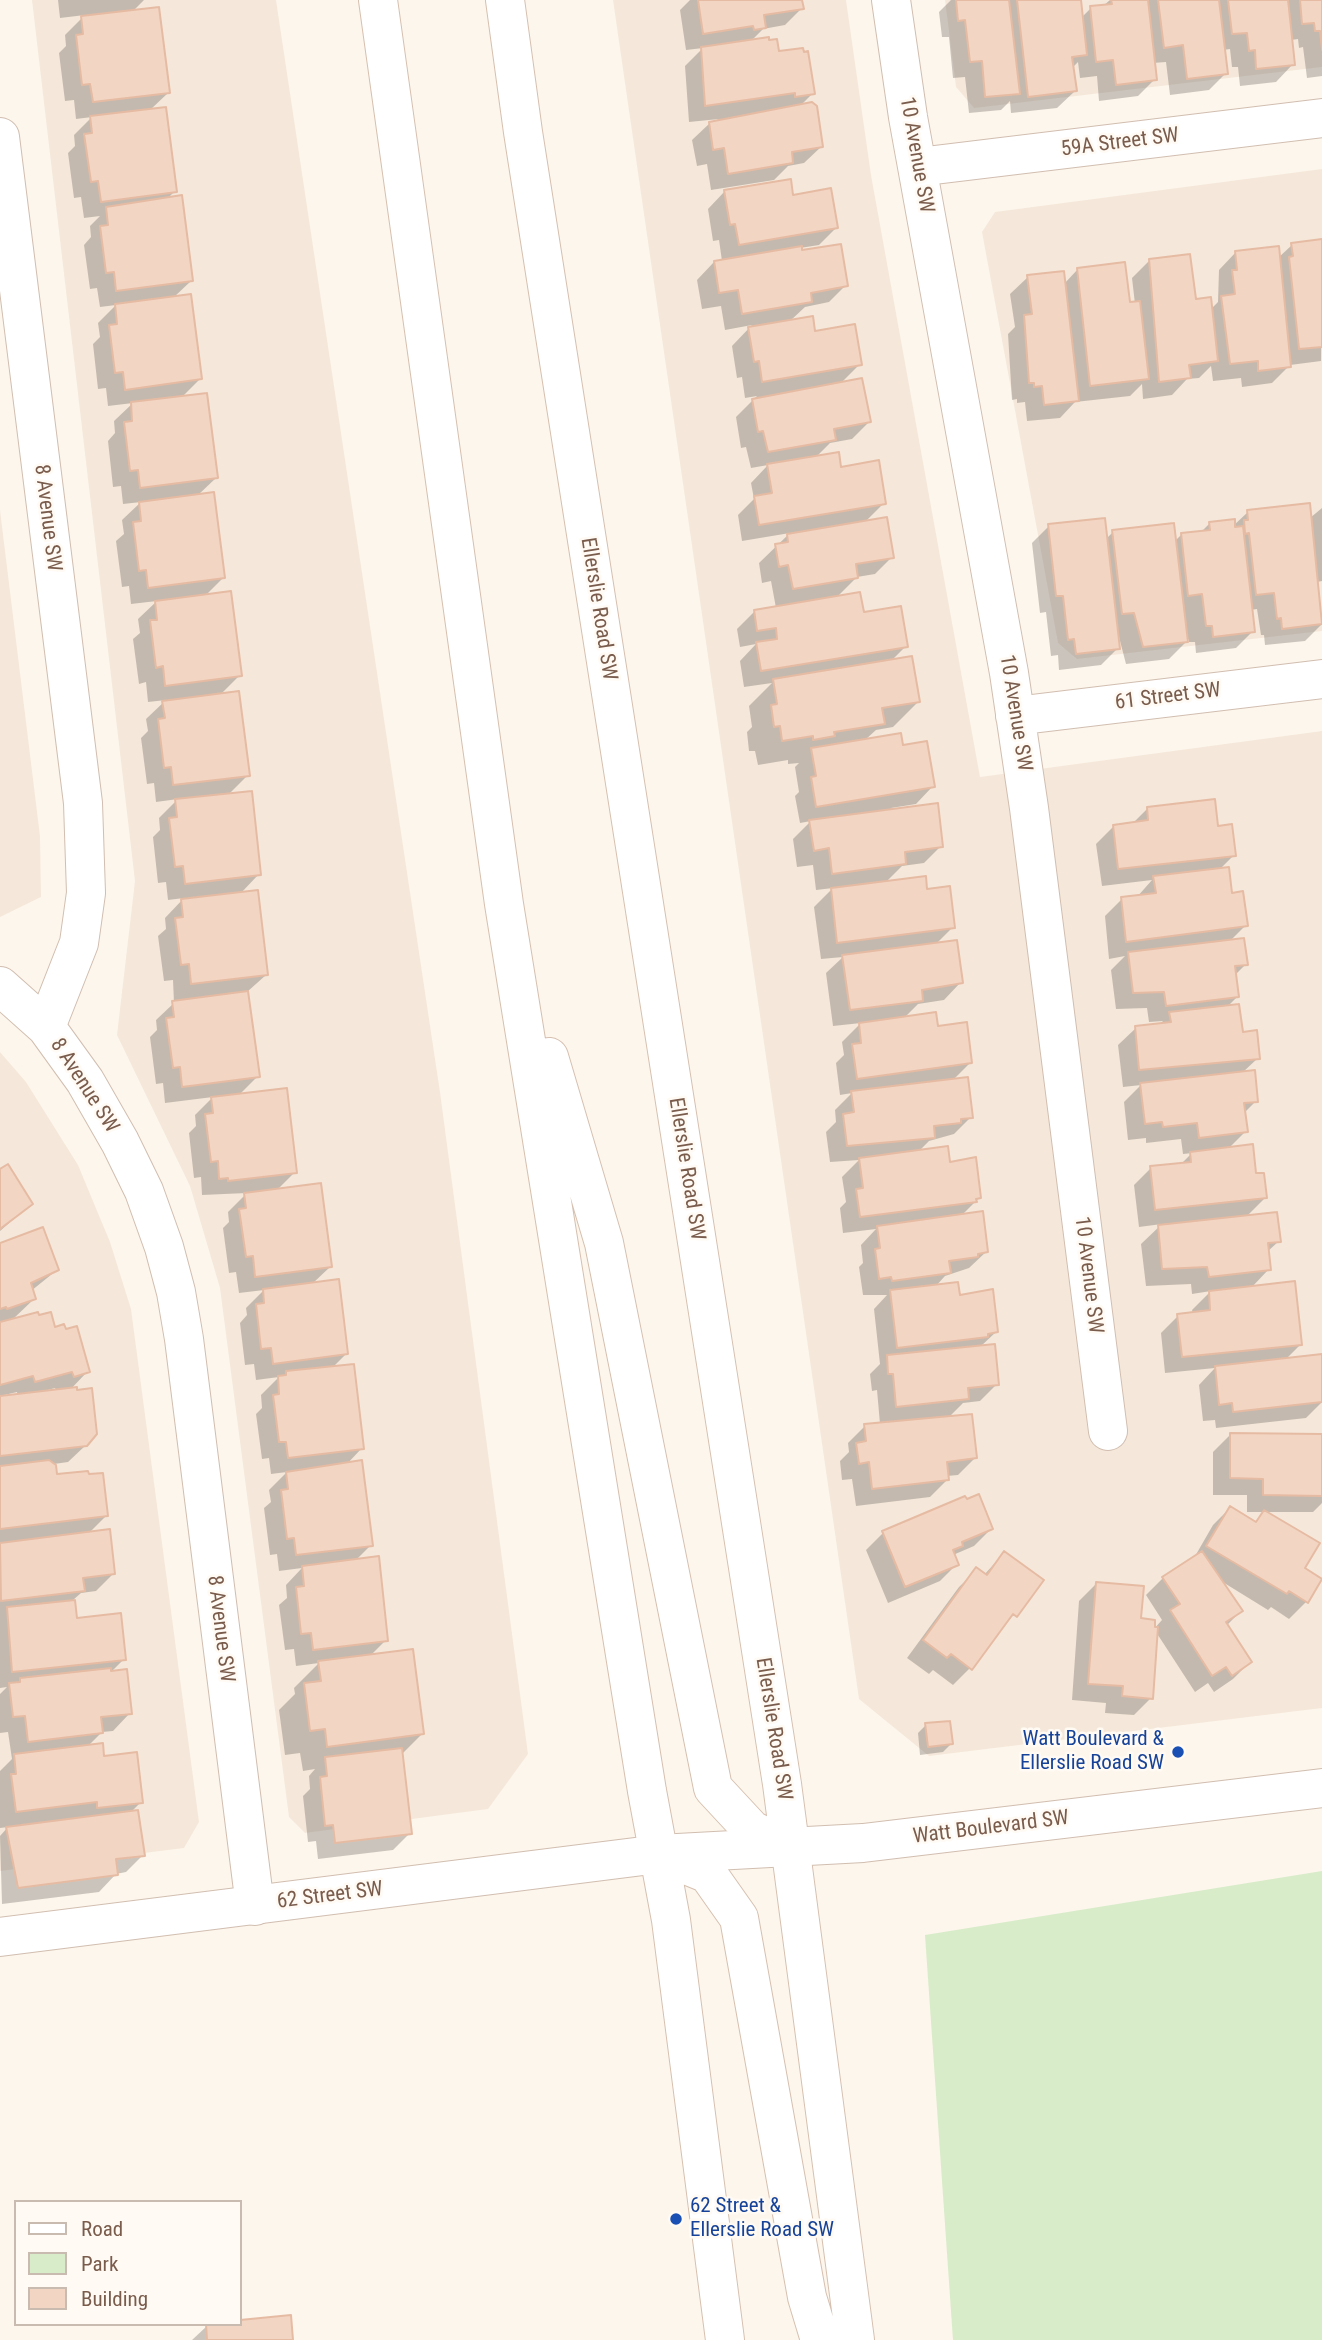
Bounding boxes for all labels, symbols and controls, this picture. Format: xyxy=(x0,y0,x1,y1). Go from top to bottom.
street label: 10 Avenue SW xyxy=(893,95,939,215)
street label: 59A Street SW xyxy=(1060,123,1180,163)
street label: 8 Avenue SW xyxy=(28,463,66,573)
street label: Ellerslie Road SW xyxy=(574,536,622,682)
street label: 10 Avenue SW xyxy=(993,653,1037,773)
street label: 61 Street SW xyxy=(1114,678,1222,716)
street label: 8 Avenue SW xyxy=(44,1034,124,1138)
street label: Ellerslie Road SW xyxy=(662,1096,710,1242)
street label: 10 Avenue SW xyxy=(1068,1215,1108,1335)
street label: 8 Avenue SW xyxy=(201,1574,239,1684)
street label: Ellerslie Road SW xyxy=(749,1656,797,1802)
place label: Watt Boulevard & Ellerslie Road SW xyxy=(1020,1727,1164,1777)
marker: Watt Boulevard & Ellerslie Road SW xyxy=(1170,1744,1186,1760)
street label: Watt Boulevard SW xyxy=(912,1806,1070,1850)
street label: 62 Street SW xyxy=(276,1877,384,1915)
place label: 62 Street & Ellerslie Road SW xyxy=(690,2194,834,2244)
legend xyxy=(14,2200,242,2326)
marker: 62 Street & Ellerslie Road SW xyxy=(668,2211,684,2227)
text: Road xyxy=(81,2217,123,2241)
text: Park xyxy=(81,2252,118,2276)
text: Building xyxy=(81,2287,148,2311)

